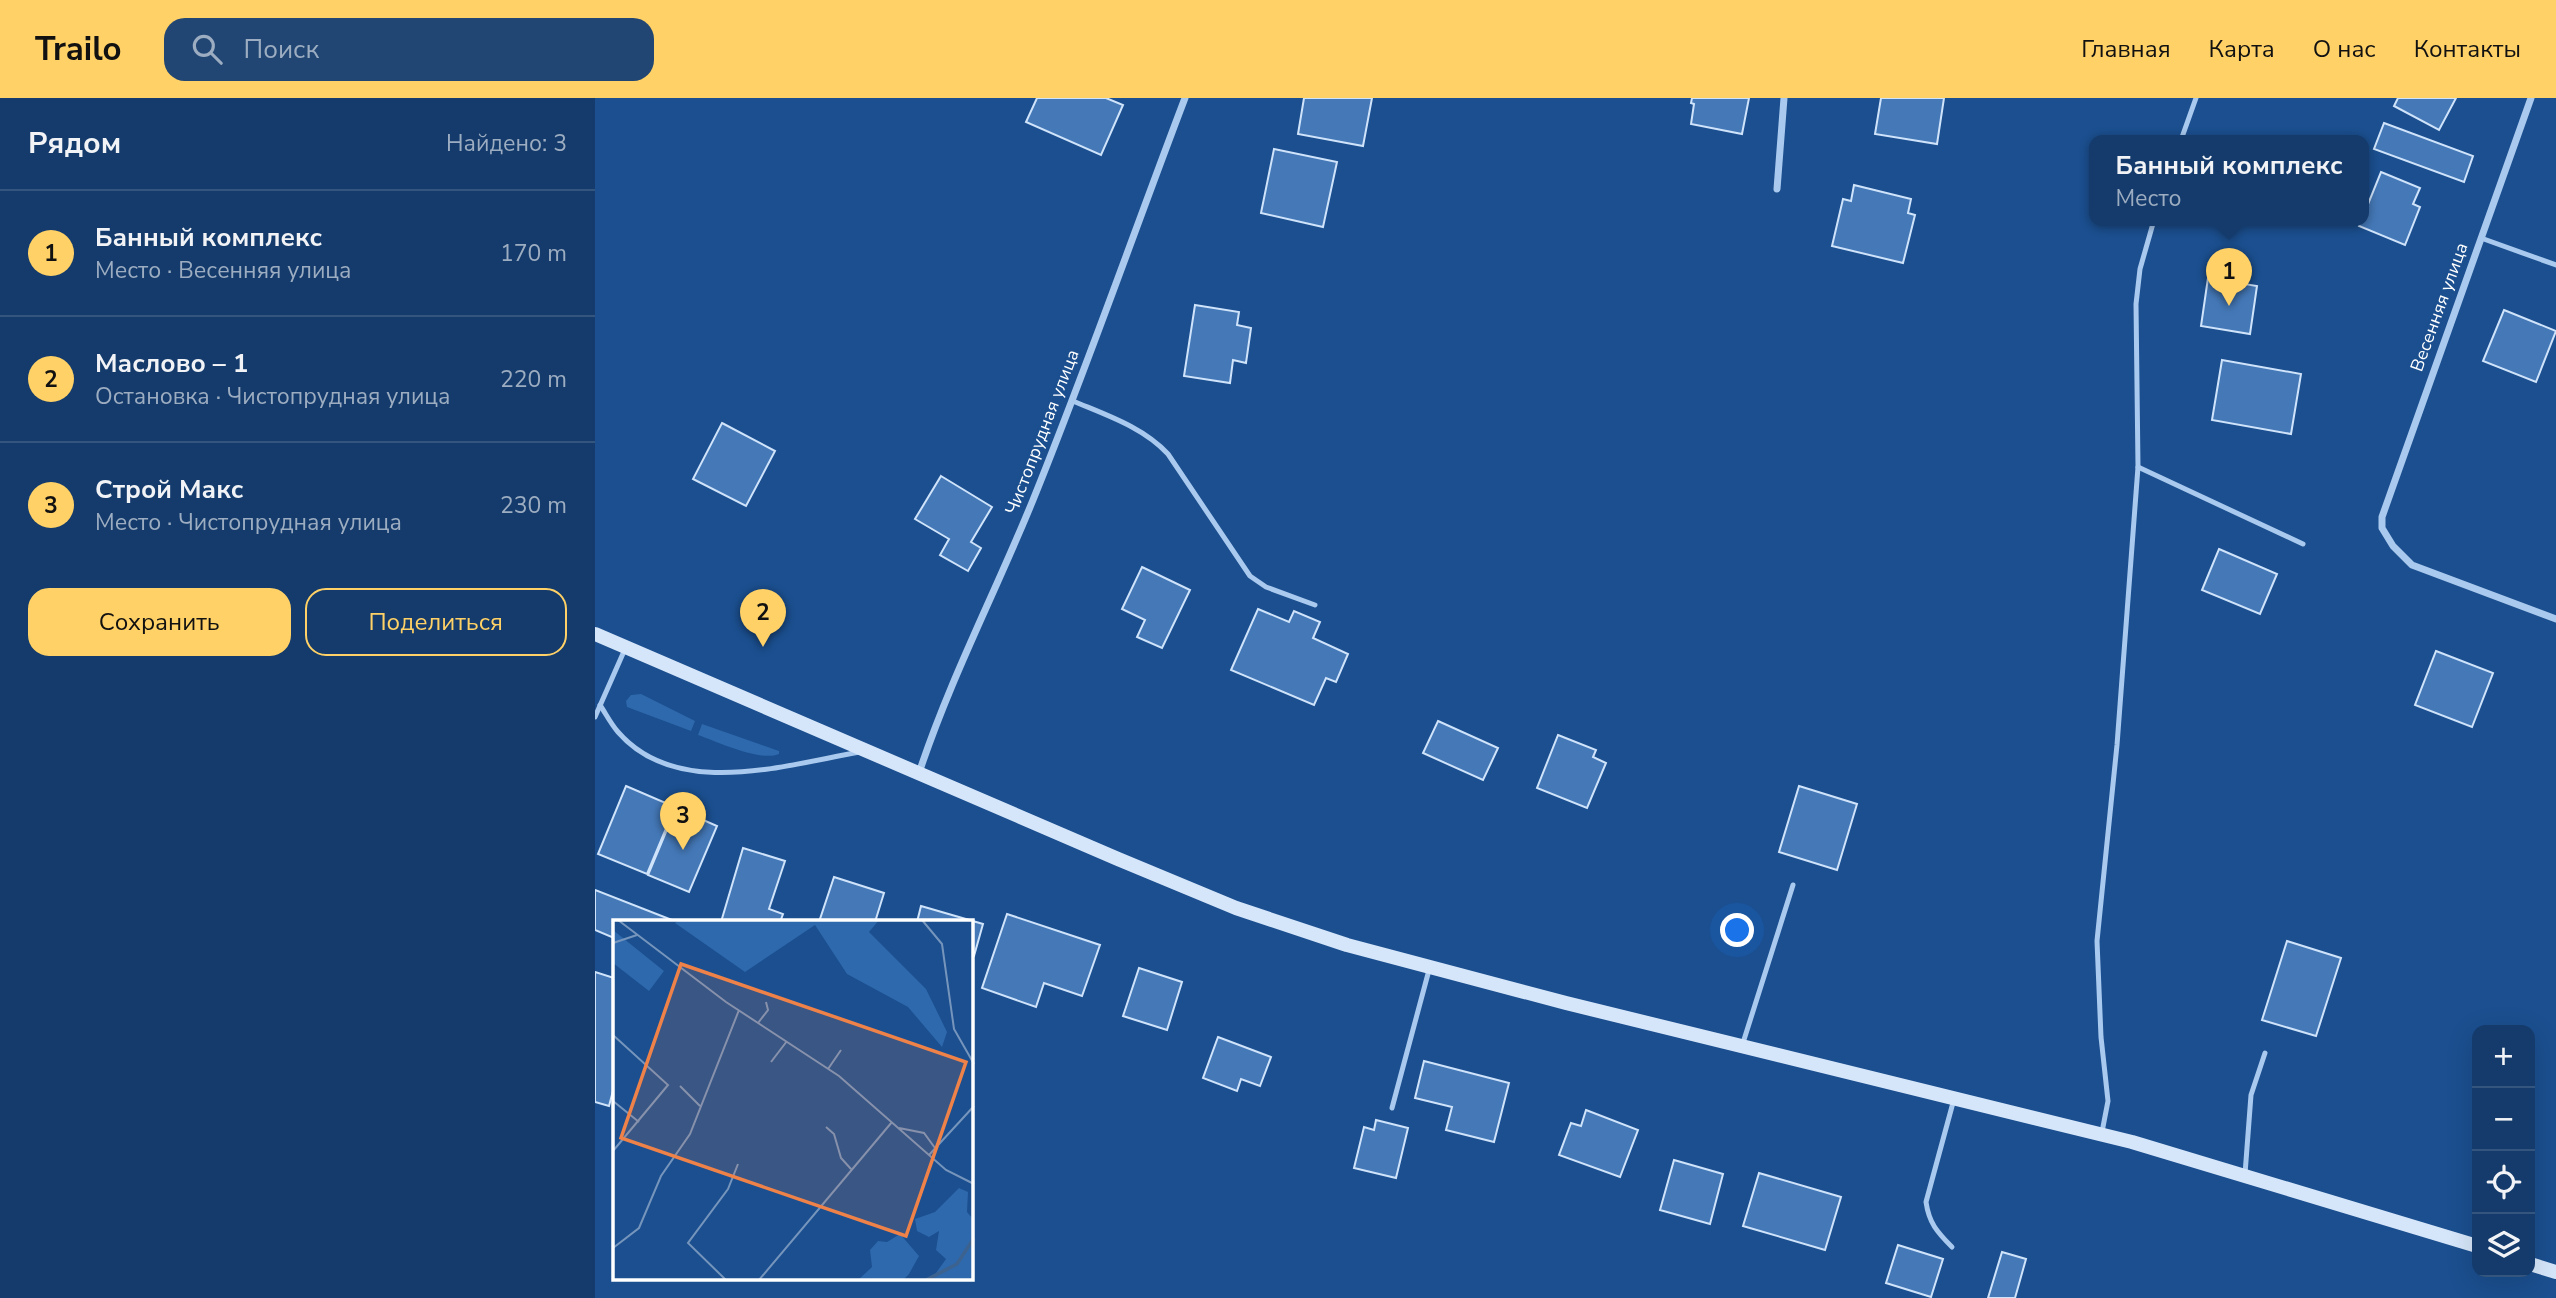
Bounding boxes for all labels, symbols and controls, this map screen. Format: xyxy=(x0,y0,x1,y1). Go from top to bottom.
search box xyxy=(164,18,654,81)
text: Trailo xyxy=(35,27,122,72)
icon: search xyxy=(188,30,226,68)
text: Поиск xyxy=(244,32,319,67)
text: Главная xyxy=(2081,33,2171,65)
text: Карта xyxy=(2209,33,2275,65)
text: О нас xyxy=(2313,33,2376,65)
text: Контакты xyxy=(2414,33,2521,65)
text: Рядом xyxy=(28,123,121,164)
text: Найдено: 3 xyxy=(446,128,567,159)
popup xyxy=(2089,135,2369,226)
text: Банный комплекс xyxy=(2115,148,2343,183)
text: Место xyxy=(2115,183,2182,214)
text: Банный комплекс xyxy=(95,220,322,255)
text: 1 xyxy=(44,238,58,269)
text: 170 m xyxy=(500,238,567,269)
street label: Весенняя улица xyxy=(2405,239,2473,375)
pin: 1 xyxy=(2206,248,2252,306)
text: Место · Весенняя улица xyxy=(95,255,351,286)
text: Маслово – 1 xyxy=(95,346,248,381)
street label: Чистопрудная улица xyxy=(999,346,1085,518)
text: 2 xyxy=(44,364,58,395)
text: 220 m xyxy=(500,364,567,395)
text: Остановка · Чистопрудная улица xyxy=(95,381,451,412)
text: Строй Макс xyxy=(95,472,243,507)
text: 3 xyxy=(44,490,58,521)
text: 230 m xyxy=(500,490,567,521)
text: Место · Чистопрудная улица xyxy=(95,507,402,538)
button: Сохранить xyxy=(28,588,291,656)
button: Поделиться xyxy=(305,588,567,656)
pin: 2 xyxy=(740,589,786,647)
pin: 3 xyxy=(660,792,706,850)
your location xyxy=(1720,913,1754,947)
inset map xyxy=(613,920,973,1280)
map controls xyxy=(2472,1025,2535,1277)
button: + xyxy=(2472,1025,2535,1088)
button: − xyxy=(2472,1088,2535,1151)
button: locate xyxy=(2472,1151,2535,1214)
button: layers xyxy=(2472,1214,2535,1277)

